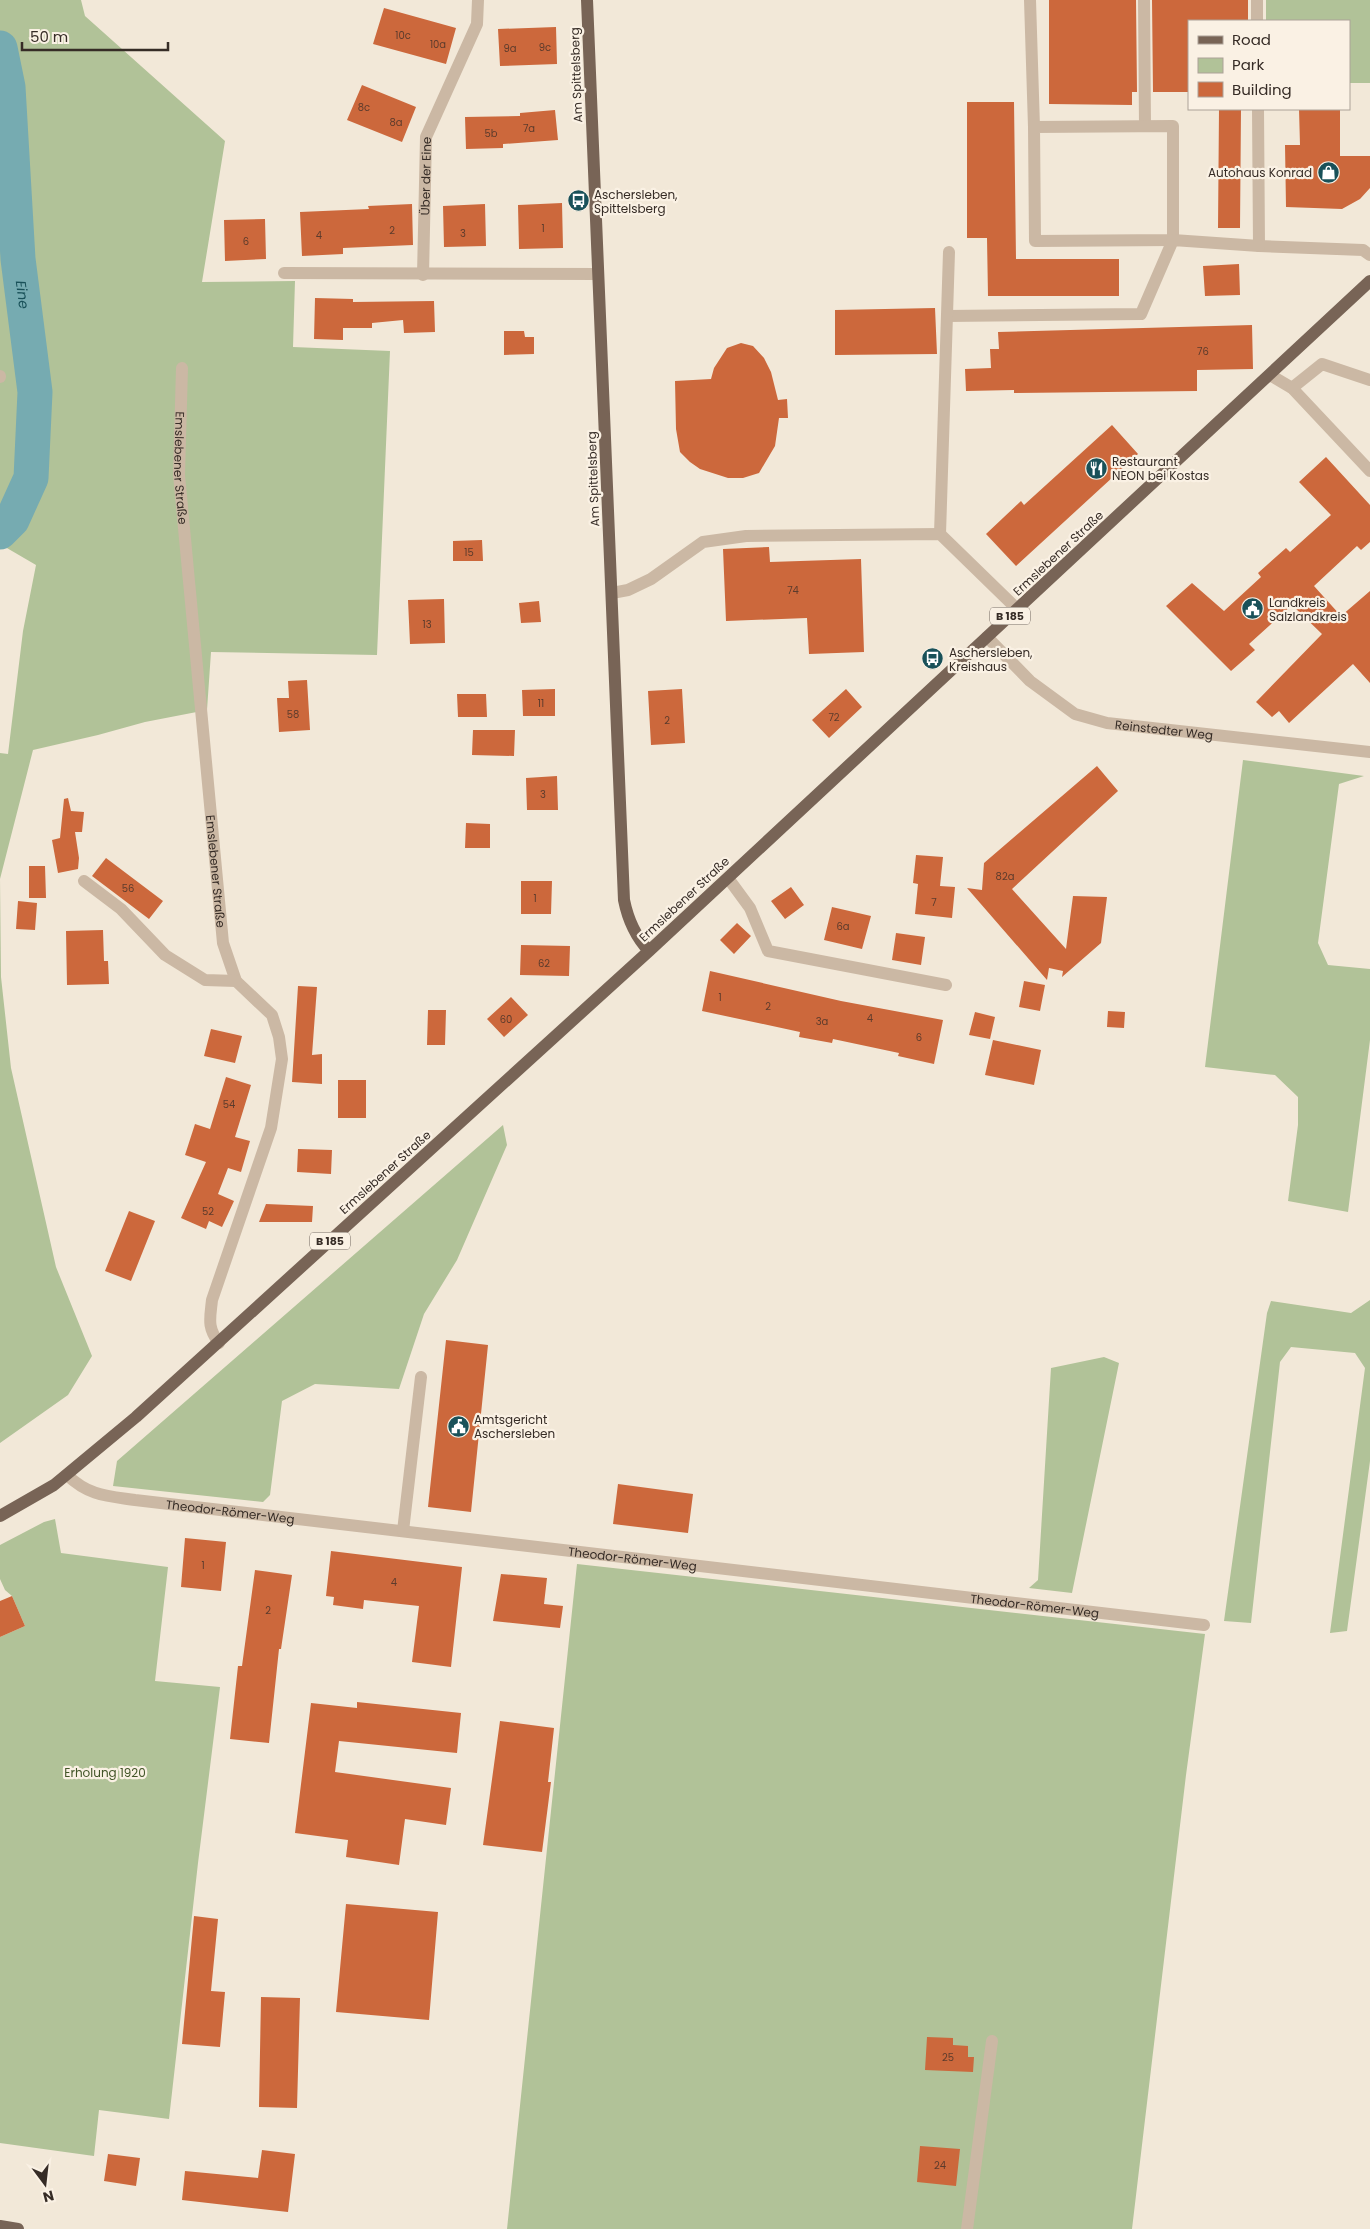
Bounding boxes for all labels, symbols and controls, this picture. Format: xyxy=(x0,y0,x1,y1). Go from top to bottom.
scale bar xyxy=(22,20,169,52)
legend xyxy=(1188,20,1350,110)
text: 50 m xyxy=(30,26,68,47)
street label: Am Spittelsberg xyxy=(566,27,586,123)
house number: 10c xyxy=(395,28,411,43)
text: Road xyxy=(1232,29,1271,50)
house number: 10a xyxy=(430,37,446,52)
house number: 9c xyxy=(539,40,551,55)
house number: 9a xyxy=(503,41,517,56)
text: Park xyxy=(1232,54,1264,75)
text: Building xyxy=(1232,79,1292,100)
house number: 8c xyxy=(358,100,370,115)
house number: 8a xyxy=(389,115,403,130)
house number: 7a xyxy=(523,121,535,136)
house number: 5b xyxy=(484,126,498,141)
street label: Über der Eine xyxy=(416,136,435,216)
shop icon: Autohaus Konrad xyxy=(1316,160,1340,184)
place label: Autohaus Konrad xyxy=(1208,164,1312,181)
place label: Aschersleben, Spittelsberg xyxy=(594,186,678,217)
bus stop icon: Aschersleben, Spittelsberg xyxy=(566,189,590,213)
house number: 1 xyxy=(541,221,545,236)
house number: 2 xyxy=(389,223,395,238)
house number: 3 xyxy=(460,226,466,241)
house number: 4 xyxy=(316,228,322,243)
house number: 6 xyxy=(243,234,249,249)
water label: Eine xyxy=(11,279,34,310)
house number: 76 xyxy=(1197,344,1209,359)
street label: Emslebener Straße xyxy=(170,411,192,525)
street label: Am Spittelsberg xyxy=(583,431,603,527)
place label: Restaurant NEON bei Kostas xyxy=(1112,453,1209,484)
restaurant icon: Restaurant NEON bei Kostas xyxy=(1084,456,1108,480)
street label: Ermslebener Straße xyxy=(1009,507,1107,599)
house number: 15 xyxy=(464,545,474,560)
house number: 74 xyxy=(787,583,799,598)
place label: Landkreis Salzlandkreis xyxy=(1269,594,1347,625)
public building icon: Landkreis Salzlandkreis xyxy=(1241,597,1265,621)
road number: B 185 xyxy=(990,608,1030,624)
house number: 13 xyxy=(422,617,432,632)
place label: Aschersleben, Kreishaus xyxy=(949,644,1033,675)
bus stop icon: Aschersleben, Kreishaus xyxy=(921,647,945,671)
house number: 11 xyxy=(538,696,544,711)
house number: 58 xyxy=(287,707,299,722)
house number: 72 xyxy=(828,710,840,725)
house number: 2 xyxy=(664,713,670,728)
street label: Reinstedter Weg xyxy=(1114,715,1214,743)
house number: 3 xyxy=(540,787,546,802)
street label: Emslebener Straße xyxy=(202,814,230,928)
street label: Ermslebener Straße xyxy=(635,853,733,945)
house number: 82a xyxy=(996,869,1014,884)
house number: 56 xyxy=(122,881,134,896)
house number: 1 xyxy=(533,891,537,906)
house number: 7 xyxy=(931,895,937,910)
house number: 6a xyxy=(836,919,850,934)
house number: 62 xyxy=(538,956,550,971)
house number: 1 xyxy=(718,990,722,1005)
house number: 2 xyxy=(765,999,771,1014)
house number: 4 xyxy=(867,1011,873,1026)
house number: 60 xyxy=(500,1012,512,1027)
house number: 3a xyxy=(816,1014,828,1029)
house number: 6 xyxy=(916,1030,922,1045)
house number: 54 xyxy=(223,1097,235,1112)
street label: Ermslebener Straße xyxy=(336,1126,434,1218)
house number: 52 xyxy=(202,1204,214,1219)
road number: B 185 xyxy=(310,1232,350,1250)
place label: Amtsgericht Aschersleben xyxy=(474,1411,555,1442)
public building icon: Amtsgericht Aschersleben xyxy=(446,1414,470,1438)
street label: Theodor-Römer-Weg xyxy=(165,1495,296,1527)
street label: Theodor-Römer-Weg xyxy=(567,1542,698,1574)
house number: 1 xyxy=(201,1558,205,1573)
house number: 4 xyxy=(391,1575,397,1590)
street label: Theodor-Römer-Weg xyxy=(970,1589,1100,1621)
house number: 2 xyxy=(265,1603,271,1618)
park label: Erholung 1920 xyxy=(64,1764,146,1781)
house number: 25 xyxy=(942,2050,954,2065)
house number: 24 xyxy=(934,2158,946,2173)
north arrow xyxy=(20,2159,70,2209)
text: N xyxy=(41,2186,56,2208)

